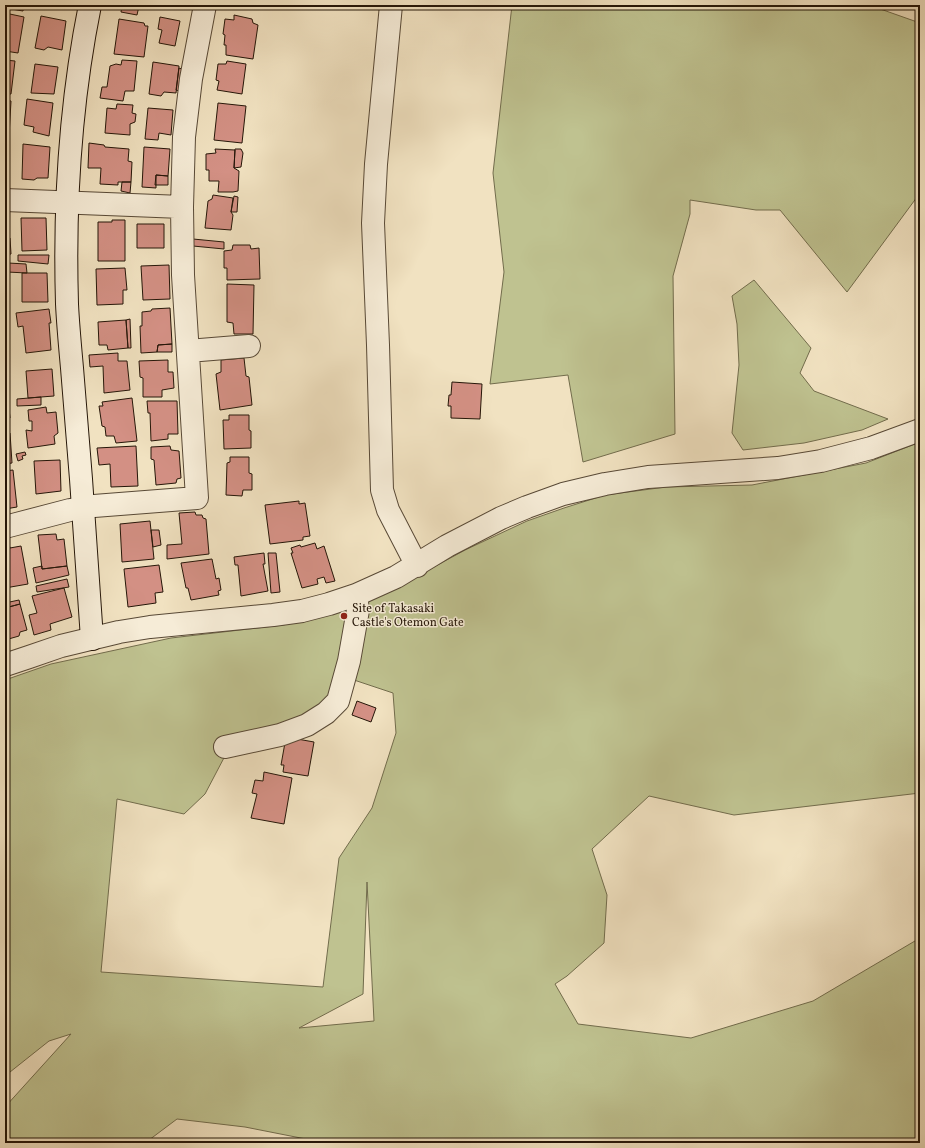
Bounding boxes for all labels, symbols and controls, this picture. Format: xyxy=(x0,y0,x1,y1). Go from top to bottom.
place label: Site of Takasaki Castle's Otemon Gate xyxy=(352,601,464,631)
marker: Site of Takasaki Castle's Otemon Gate xyxy=(339,611,349,621)

